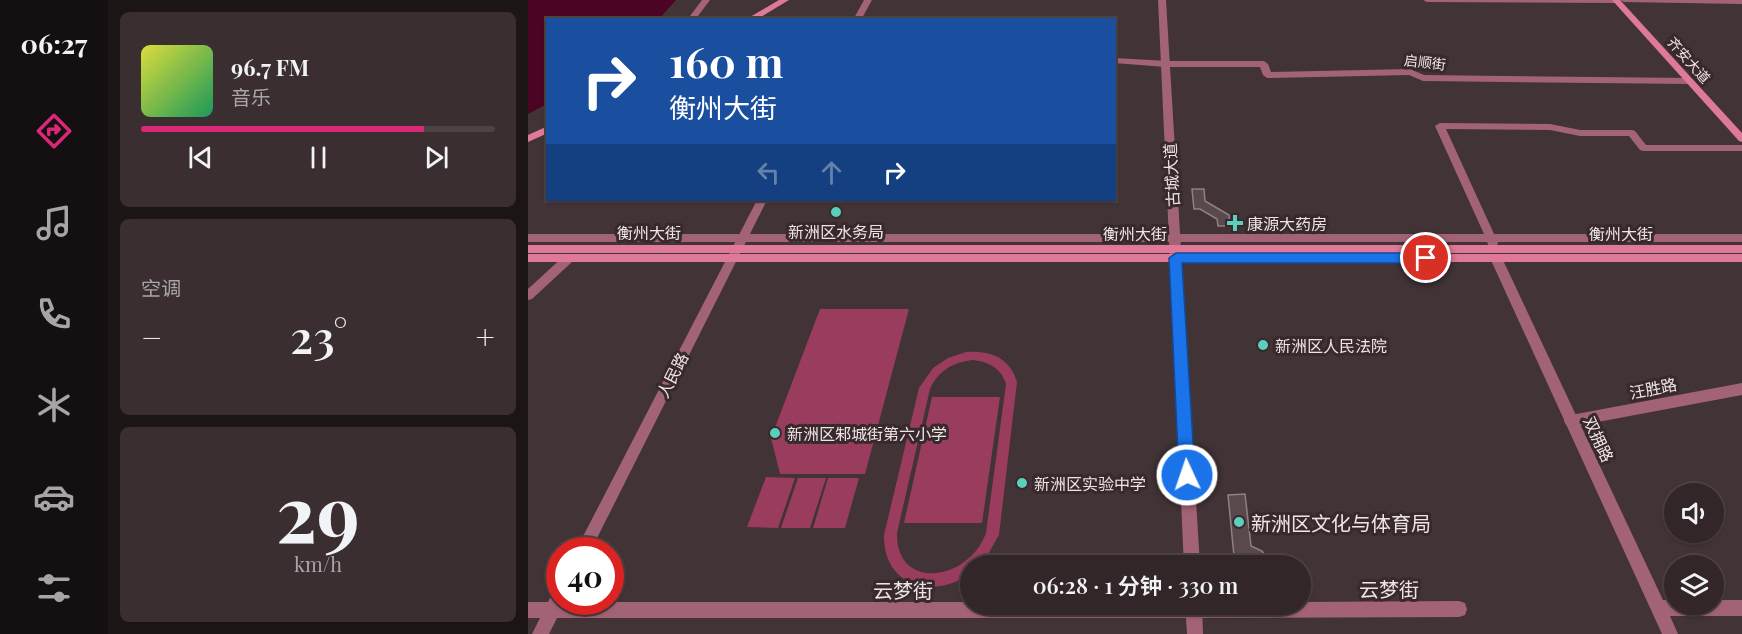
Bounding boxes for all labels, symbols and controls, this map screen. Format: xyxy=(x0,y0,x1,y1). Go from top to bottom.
text: 06:27 xyxy=(21,25,87,61)
text: 160 m xyxy=(669,33,784,89)
street label: 齐安大道 xyxy=(1663,33,1715,87)
icon: right xyxy=(570,42,648,120)
street label: 启顺街 xyxy=(1403,50,1447,74)
text: 96.7 FM xyxy=(231,52,309,82)
text: 音乐 xyxy=(231,83,271,110)
text: 衡州大街 xyxy=(669,89,777,125)
icon: directions xyxy=(33,110,75,152)
icon: previous xyxy=(184,141,217,174)
icon: pause xyxy=(302,141,335,174)
icon: next xyxy=(420,141,453,174)
street label: 古城大道 xyxy=(1159,142,1183,208)
icon: left xyxy=(752,156,785,189)
icon: ahead xyxy=(815,156,848,189)
icon: right xyxy=(878,156,911,189)
icon: music xyxy=(33,202,75,244)
marker: 新洲区水务局 xyxy=(829,205,843,219)
place label: 康源大药房 xyxy=(1247,213,1327,234)
marker: 康源大药房 xyxy=(1228,216,1242,230)
place label: 新洲区水务局 xyxy=(788,221,884,242)
street label: 衡州大街 xyxy=(617,222,681,243)
street label: 衡州大街 xyxy=(1103,223,1167,244)
street label: 衡州大街 xyxy=(1589,223,1653,244)
pin xyxy=(1400,232,1451,283)
icon: arrive xyxy=(1409,241,1442,274)
text: 空调 xyxy=(141,274,181,301)
icon: phone xyxy=(33,293,75,335)
text: 23° xyxy=(290,305,348,365)
text: − xyxy=(141,314,162,358)
text: + xyxy=(476,314,495,358)
place label: 新洲区人民法院 xyxy=(1275,335,1387,356)
marker: 新洲区人民法院 xyxy=(1256,338,1270,352)
street label: 人民路 xyxy=(652,349,692,401)
street label: 汪胜路 xyxy=(1627,373,1679,403)
icon: climate xyxy=(33,384,75,426)
street label: 双拥路 xyxy=(1579,413,1619,465)
place label: 新洲区邾城街第六小学 xyxy=(787,423,947,444)
marker: 新洲区邾城街第六小学 xyxy=(768,426,782,440)
position arrow xyxy=(1155,443,1219,507)
text: 29 xyxy=(276,459,360,563)
place label: 新洲区实验中学 xyxy=(1034,473,1146,494)
icon: car xyxy=(33,476,75,518)
marker: 新洲区实验中学 xyxy=(1015,476,1029,490)
map controls xyxy=(1664,483,1724,615)
button: sound xyxy=(1664,483,1724,543)
place label: 新洲区文化与体育局 xyxy=(1251,509,1431,536)
marker: 新洲区文化与体育局 xyxy=(1232,515,1246,529)
speed limit sign: 40 xyxy=(546,537,624,615)
text: km/h xyxy=(294,550,342,577)
button: layers xyxy=(1664,555,1724,615)
icon: filters xyxy=(33,567,75,609)
text: 06:28 · 1 分钟 · 330 m xyxy=(1033,570,1238,600)
street label: 云梦街 xyxy=(1359,575,1419,602)
street label: 云梦街 xyxy=(873,576,933,603)

